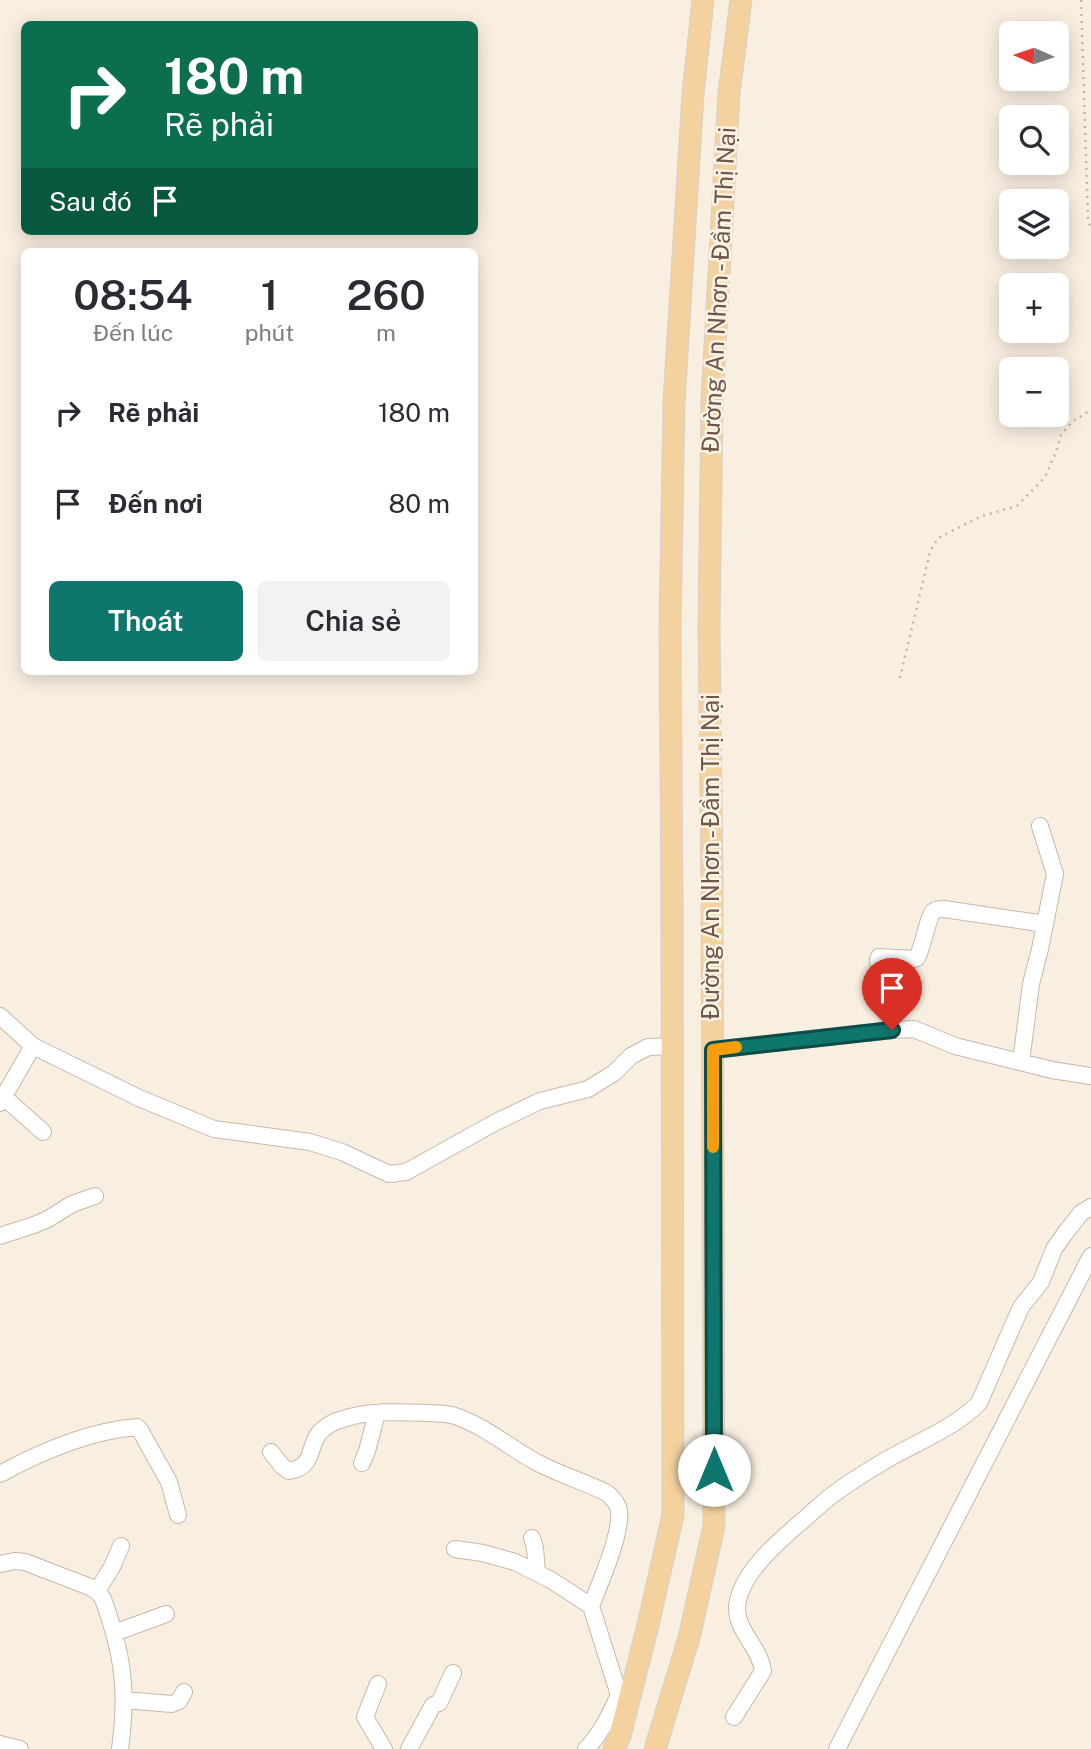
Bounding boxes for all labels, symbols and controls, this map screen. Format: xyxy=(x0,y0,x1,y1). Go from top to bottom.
north arrow xyxy=(999,21,1069,91)
map controls xyxy=(999,21,1069,427)
text: 180 m xyxy=(164,47,304,105)
icon: right xyxy=(49,49,140,140)
button: search xyxy=(999,105,1069,175)
text: Rẽ phải xyxy=(164,106,274,143)
street label: Đường An Nhơn - Đầm Thị Nại xyxy=(695,126,741,454)
icon: arrive xyxy=(146,182,184,220)
text: Sau đó xyxy=(49,186,132,217)
button: layers xyxy=(999,189,1069,259)
text: 08:54 xyxy=(73,270,193,319)
text: 1 xyxy=(261,270,278,319)
text: 260 xyxy=(346,270,426,319)
button: + xyxy=(999,273,1069,343)
text: Đến lúc xyxy=(93,319,173,346)
text: phút xyxy=(245,319,294,346)
text: m xyxy=(376,319,396,346)
button: − xyxy=(999,357,1069,427)
icon: right xyxy=(49,394,87,432)
text: Rẽ phải xyxy=(108,397,199,428)
text: 180 m xyxy=(378,397,450,428)
icon: arrive xyxy=(49,485,87,523)
text: Đến nơi xyxy=(108,488,203,519)
text: 80 m xyxy=(389,488,450,519)
button: Thoát xyxy=(49,581,243,661)
button: Chia sẻ xyxy=(257,581,450,661)
street label: Đường An Nhơn - Đầm Thị Nại xyxy=(696,694,724,1020)
pin xyxy=(862,958,922,1030)
icon: arrive xyxy=(873,969,911,1007)
position arrow xyxy=(677,1433,751,1507)

